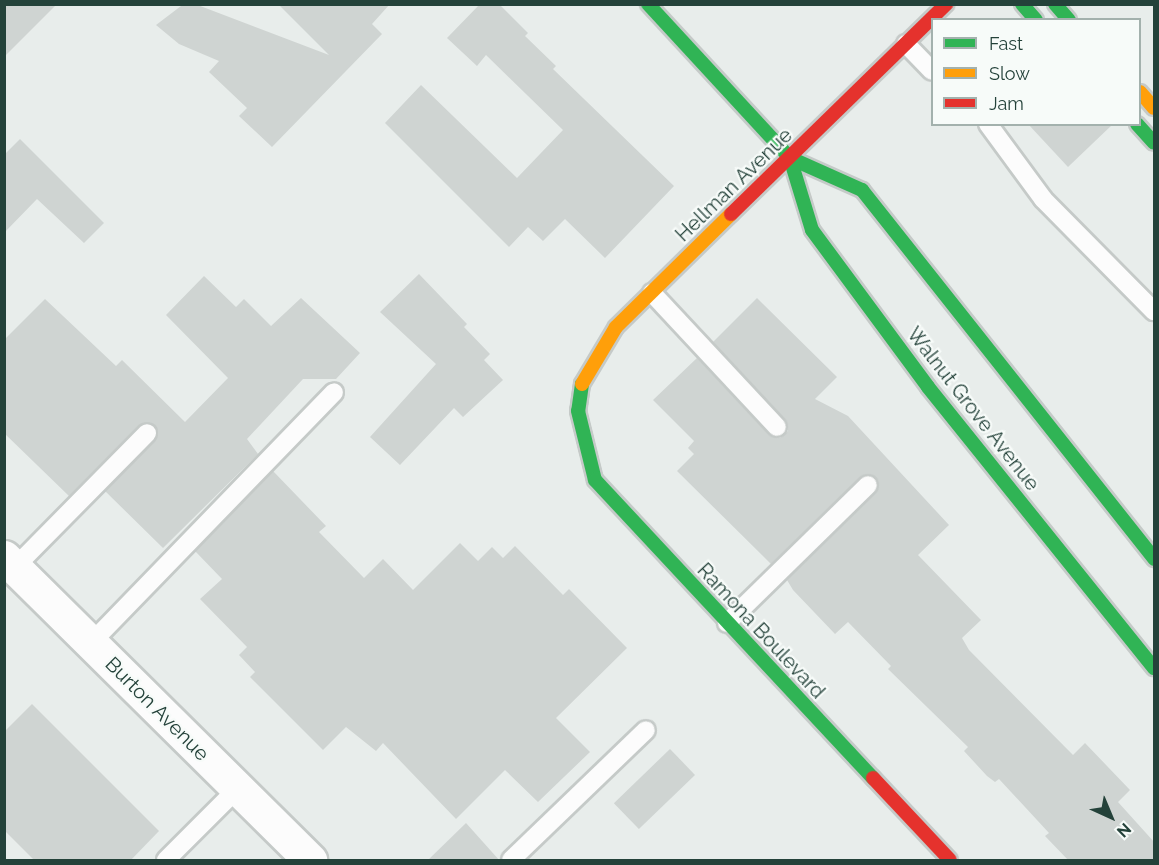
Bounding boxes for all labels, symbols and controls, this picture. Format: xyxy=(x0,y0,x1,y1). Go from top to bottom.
legend xyxy=(931,18,1141,126)
text: Fast xyxy=(989,33,1023,54)
text: Slow xyxy=(989,63,1030,84)
text: Jam xyxy=(989,93,1024,114)
street label: Hellman Avenue xyxy=(670,123,798,247)
street label: Walnut Grove Avenue xyxy=(902,322,1044,496)
street label: Ramona Boulevard xyxy=(692,558,830,704)
street label: Burton Avenue xyxy=(100,652,214,766)
north arrow xyxy=(1081,787,1141,847)
text: N xyxy=(1113,819,1135,841)

